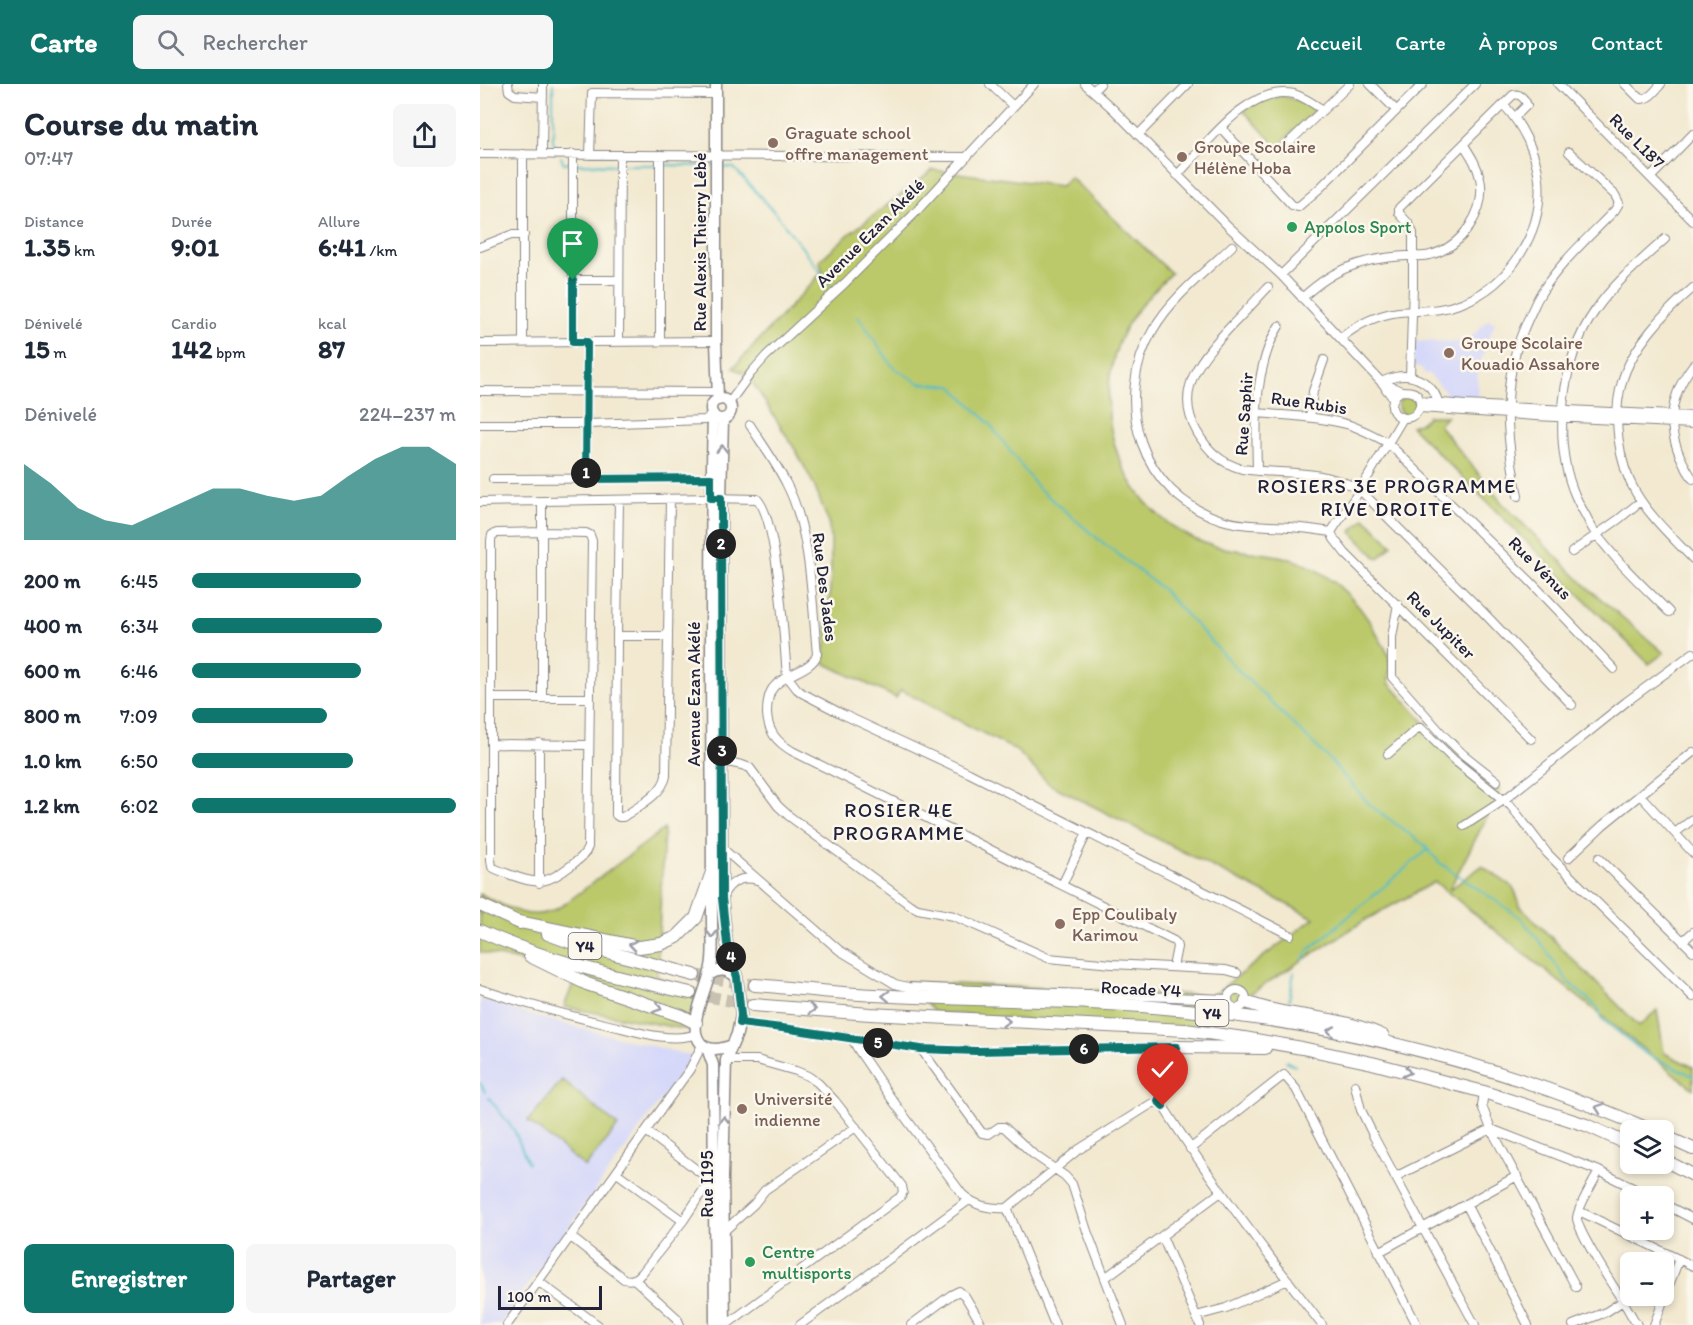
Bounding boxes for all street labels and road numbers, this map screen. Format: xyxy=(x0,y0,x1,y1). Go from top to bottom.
street label: Rue L187 xyxy=(1605,109,1669,173)
street label: Rue Alexis Thierry Lébé xyxy=(689,152,711,332)
street label: Avenue Ezan Akélé xyxy=(811,174,929,292)
street label: Rue Saphir xyxy=(1230,371,1258,456)
street label: Rue Rubis xyxy=(1270,387,1348,419)
street label: Rue Des Jades xyxy=(807,531,843,643)
street label: Rue Vénus xyxy=(1504,532,1576,604)
street label: Rue Jupiter xyxy=(1402,586,1481,665)
street label: Avenue Ezan Akélé xyxy=(683,621,705,767)
road number: Y4 xyxy=(568,933,602,959)
street label: Rocade Y4 xyxy=(1100,976,1182,1002)
road number: Y4 xyxy=(1196,1000,1228,1026)
street label: Rue I195 xyxy=(696,1150,718,1218)

